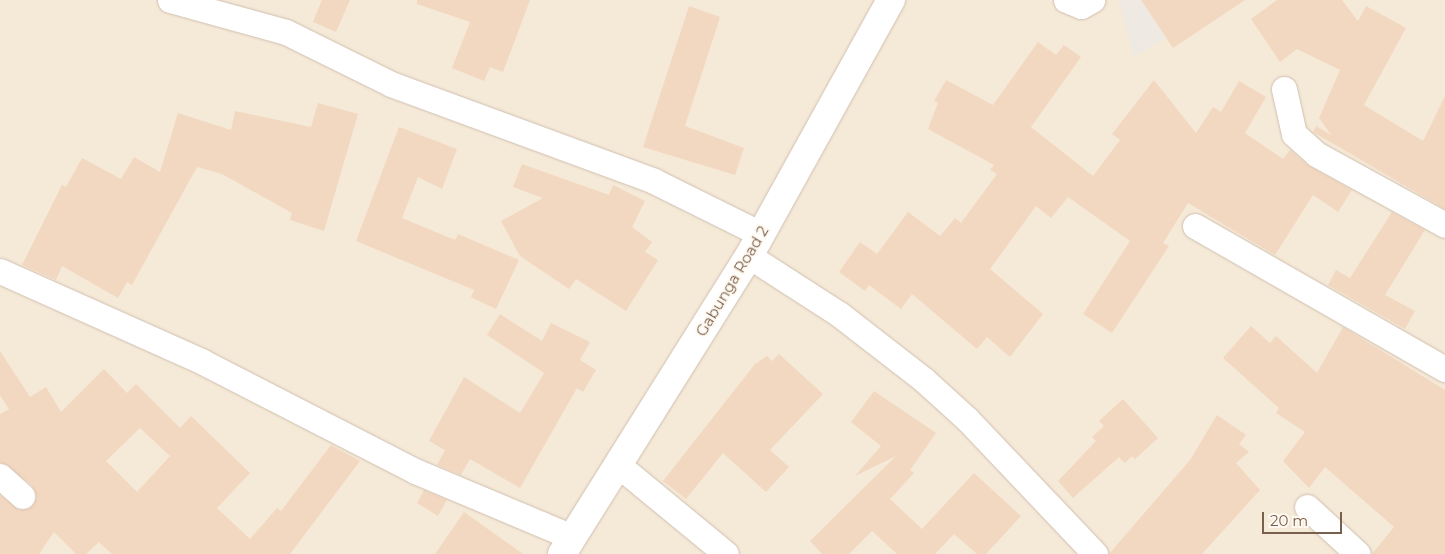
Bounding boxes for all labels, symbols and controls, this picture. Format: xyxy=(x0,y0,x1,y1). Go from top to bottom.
street label: Gabunga Road 2 xyxy=(692,223,772,339)
scale bar xyxy=(1265,502,1345,534)
text: 20 m xyxy=(1270,511,1308,530)

